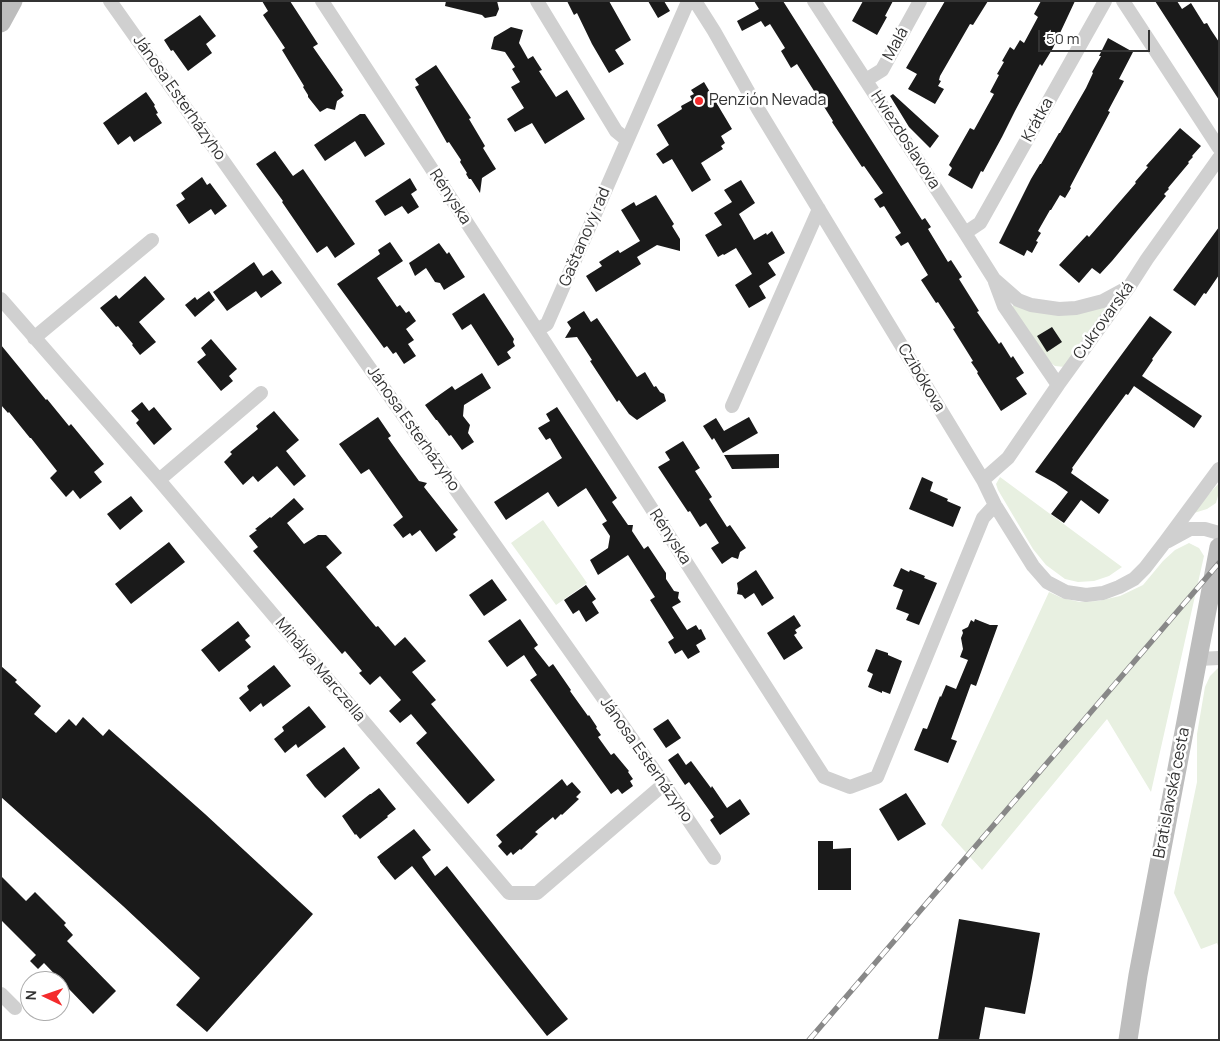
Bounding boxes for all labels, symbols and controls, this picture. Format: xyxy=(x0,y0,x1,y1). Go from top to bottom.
scale bar xyxy=(1040,20,1152,52)
street label: Malá xyxy=(879,24,913,64)
text: 50 m xyxy=(1046,28,1080,49)
street label: Jánosa Esterházyho xyxy=(129,32,229,164)
street label: Hviezdoslavova xyxy=(866,87,944,193)
place label: Penzión Nevada xyxy=(709,91,826,111)
marker: Penzión Nevada xyxy=(693,95,705,107)
street label: Krátka xyxy=(1018,95,1058,145)
street label: Rényska xyxy=(425,166,475,228)
street label: Gaštanový rad xyxy=(555,184,615,290)
street label: Cukrovarská xyxy=(1070,279,1138,363)
street label: Czibókova xyxy=(893,340,949,416)
street label: Jánosa Esterházyho xyxy=(363,363,463,495)
street label: Rényska xyxy=(645,506,695,568)
street label: Mihálya Marczella xyxy=(271,614,369,726)
street label: Jánosa Esterházyho xyxy=(596,694,696,826)
street label: Bratislavská cesta xyxy=(1150,726,1194,860)
north arrow xyxy=(20,971,70,1021)
text: N xyxy=(21,990,40,1001)

